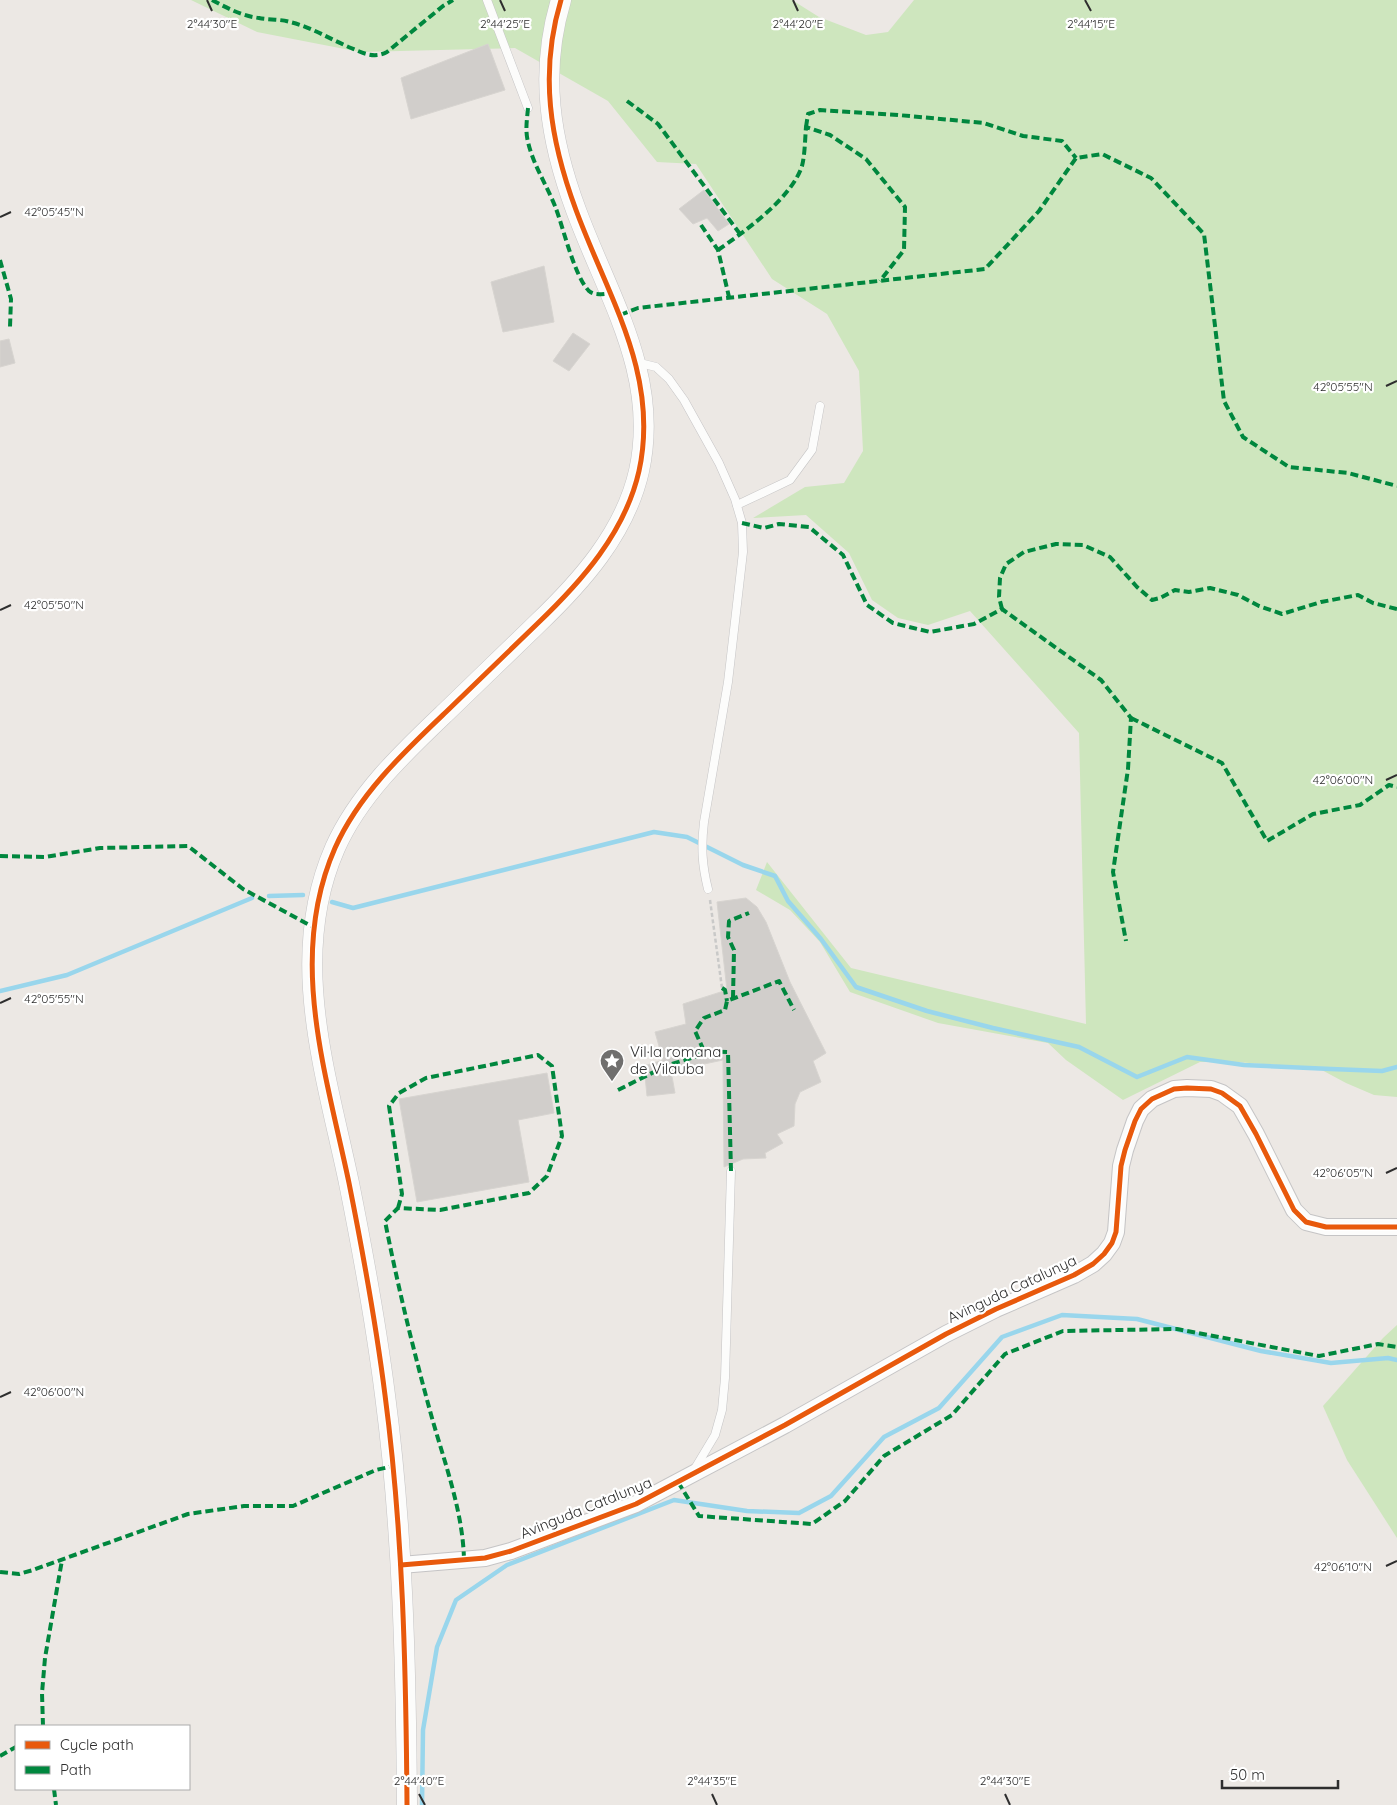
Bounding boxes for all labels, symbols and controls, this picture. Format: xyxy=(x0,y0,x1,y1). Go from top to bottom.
text: 2°44'30"E xyxy=(187,16,237,31)
text: 2°44'25"E xyxy=(480,16,530,31)
text: 2°44'20"E xyxy=(773,16,824,31)
text: 2°44'15"E xyxy=(1067,16,1115,31)
text: 42°05'45"N xyxy=(24,204,84,219)
text: 42°05'55"N xyxy=(1313,379,1373,394)
text: 42°05'50"N xyxy=(24,597,84,612)
text: 42°06'00"N xyxy=(1313,772,1373,787)
text: 42°05'55"N xyxy=(24,991,84,1006)
place label: Vil·la romana de Vilauba xyxy=(630,1042,721,1078)
place icon: Vil·la romana de Vilauba xyxy=(599,1048,625,1082)
text: 42°06'05"N xyxy=(1313,1165,1373,1180)
street label: Avinguda Catalunya xyxy=(944,1250,1079,1327)
text: 42°06'00"N xyxy=(24,1384,84,1399)
street label: Avinguda Catalunya xyxy=(517,1472,654,1543)
text: 42°06'10"N xyxy=(1314,1559,1372,1574)
legend xyxy=(15,1725,190,1790)
text: Cycle path xyxy=(60,1735,134,1754)
scale bar xyxy=(1222,1758,1338,1790)
text: Path xyxy=(60,1760,92,1779)
text: 50 m xyxy=(1230,1765,1265,1784)
text: 2°44'40"E xyxy=(394,1773,444,1788)
text: 2°44'35"E xyxy=(687,1773,737,1788)
text: 2°44'30"E xyxy=(980,1773,1030,1788)

